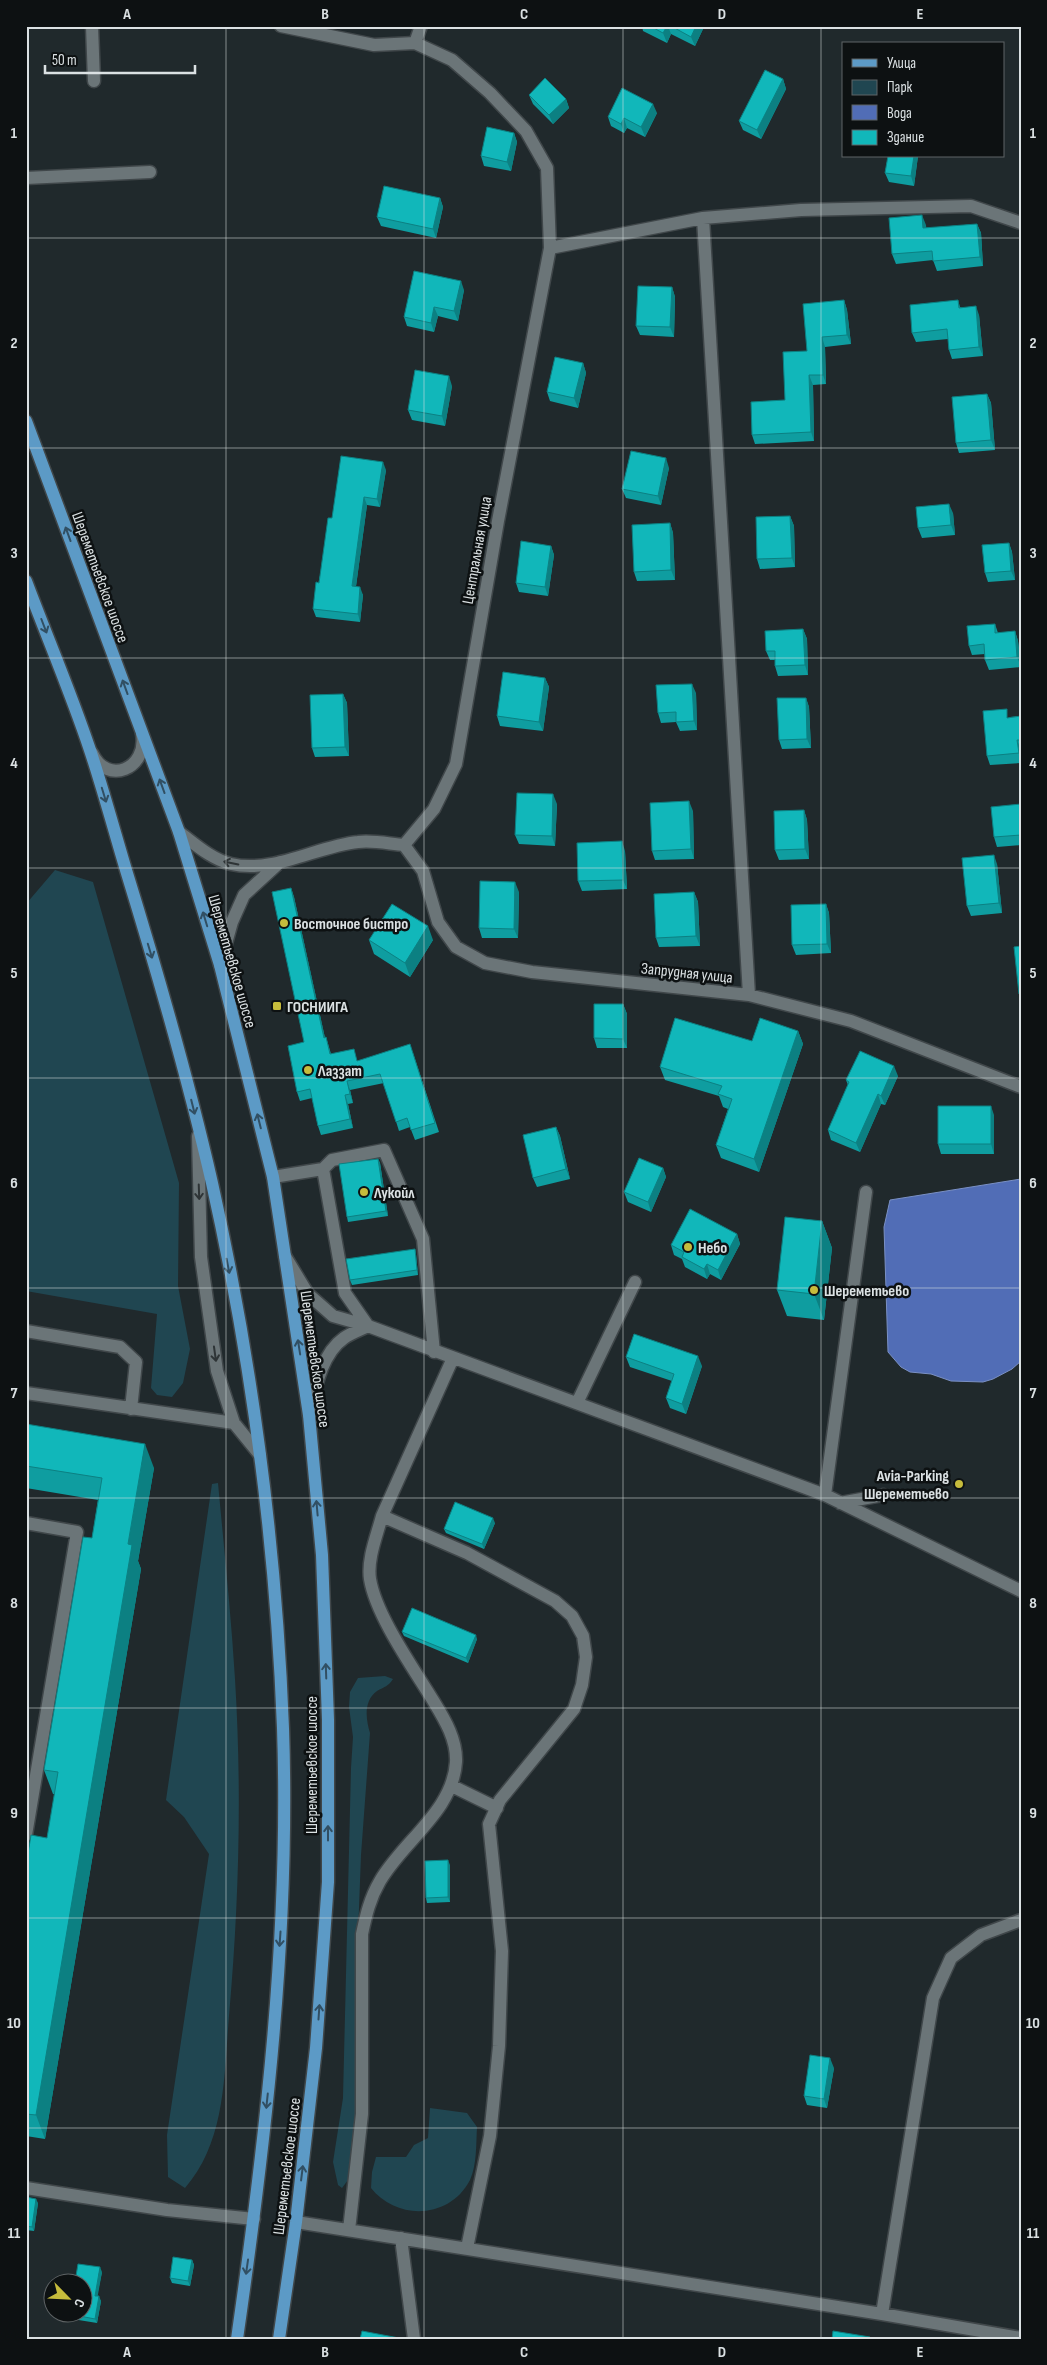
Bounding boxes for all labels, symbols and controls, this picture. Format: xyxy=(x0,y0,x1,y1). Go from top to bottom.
text: A xyxy=(122,5,131,24)
text: B xyxy=(321,5,329,24)
text: C xyxy=(520,5,528,24)
text: D xyxy=(718,5,726,24)
text: E xyxy=(917,5,924,24)
scale bar xyxy=(45,42,195,74)
legend xyxy=(842,42,1004,158)
text: 50 m xyxy=(52,51,77,70)
text: Улица xyxy=(887,54,916,73)
text: Парк xyxy=(887,78,913,97)
text: Вода xyxy=(887,104,912,123)
text: 1 xyxy=(11,124,18,143)
text: 1 xyxy=(1030,124,1037,143)
text: Здание xyxy=(887,128,924,147)
text: 2 xyxy=(10,334,18,353)
text: 2 xyxy=(1029,334,1037,353)
street label: Центральная улица xyxy=(459,495,496,606)
street label: Шереметьевское шоссе xyxy=(67,509,132,646)
one-way arrow xyxy=(63,527,72,543)
text: 3 xyxy=(10,544,18,563)
text: 3 xyxy=(1029,544,1037,563)
one-way arrow xyxy=(40,619,49,634)
one-way arrow xyxy=(120,680,129,695)
text: 4 xyxy=(10,754,18,773)
text: 4 xyxy=(1029,754,1037,773)
one-way arrow xyxy=(157,779,166,794)
one-way arrow xyxy=(99,787,109,803)
one-way arrow xyxy=(224,857,240,867)
street label: Шереметьевское шоссе xyxy=(203,893,260,1030)
one-way arrow xyxy=(200,911,210,927)
place label: Восточное бистро xyxy=(294,915,408,934)
marker: Восточное бистро xyxy=(278,917,290,929)
one-way arrow xyxy=(146,942,156,958)
street label: Запрудная улица xyxy=(640,959,734,988)
text: 5 xyxy=(10,964,18,983)
text: 5 xyxy=(1029,964,1037,983)
place label: ГОСНИИГА xyxy=(287,998,348,1017)
marker: ГОСНИИГА xyxy=(271,1000,283,1012)
place label: Лаззат xyxy=(317,1062,362,1081)
marker: Лаззат xyxy=(302,1064,314,1076)
one-way arrow xyxy=(189,1099,198,1115)
one-way arrow xyxy=(254,1114,263,1130)
text: 6 xyxy=(10,1174,18,1193)
text: 6 xyxy=(1029,1174,1037,1193)
one-way arrow xyxy=(195,1184,204,1200)
place label: Лукойл xyxy=(373,1184,415,1203)
marker: Лукойл xyxy=(358,1186,370,1198)
place label: Небо xyxy=(698,1239,727,1258)
marker: Небо xyxy=(682,1241,694,1253)
one-way arrow xyxy=(224,1258,233,1274)
place label: Шереметьево xyxy=(824,1282,909,1301)
marker: Шереметьево xyxy=(808,1284,820,1296)
street label: Шереметьевское шоссе xyxy=(296,1290,334,1429)
one-way arrow xyxy=(293,1339,303,1355)
one-way arrow xyxy=(210,1345,220,1361)
text: 7 xyxy=(11,1384,18,1403)
text: 7 xyxy=(1030,1384,1037,1403)
place label: Avia-Parking Шереметьево xyxy=(864,1467,949,1504)
marker: Avia-Parking Шереметьево xyxy=(953,1478,965,1490)
one-way arrow xyxy=(313,1501,322,1517)
text: 8 xyxy=(10,1594,18,1613)
text: 8 xyxy=(1029,1594,1037,1613)
one-way arrow xyxy=(321,1663,331,1679)
street label: Шереметьевское шоссе xyxy=(303,1696,322,1834)
text: 9 xyxy=(10,1804,18,1823)
text: 9 xyxy=(1029,1804,1037,1823)
one-way arrow xyxy=(323,1825,333,1842)
one-way arrow xyxy=(275,1931,284,1947)
one-way arrow xyxy=(314,2004,323,2020)
text: 10 xyxy=(7,2014,21,2033)
text: 10 xyxy=(1026,2014,1040,2033)
one-way arrow xyxy=(262,2093,272,2109)
street label: Шереметьевское шоссе xyxy=(270,2097,305,2236)
one-way arrow xyxy=(297,2166,307,2182)
text: 11 xyxy=(8,2224,21,2243)
text: 11 xyxy=(1027,2224,1040,2243)
one-way arrow xyxy=(242,2259,252,2275)
north arrow xyxy=(42,2272,92,2322)
text: С xyxy=(70,2296,89,2310)
text: A xyxy=(122,2343,131,2362)
text: B xyxy=(321,2343,329,2362)
text: C xyxy=(520,2343,528,2362)
text: D xyxy=(718,2343,726,2362)
text: E xyxy=(917,2343,924,2362)

